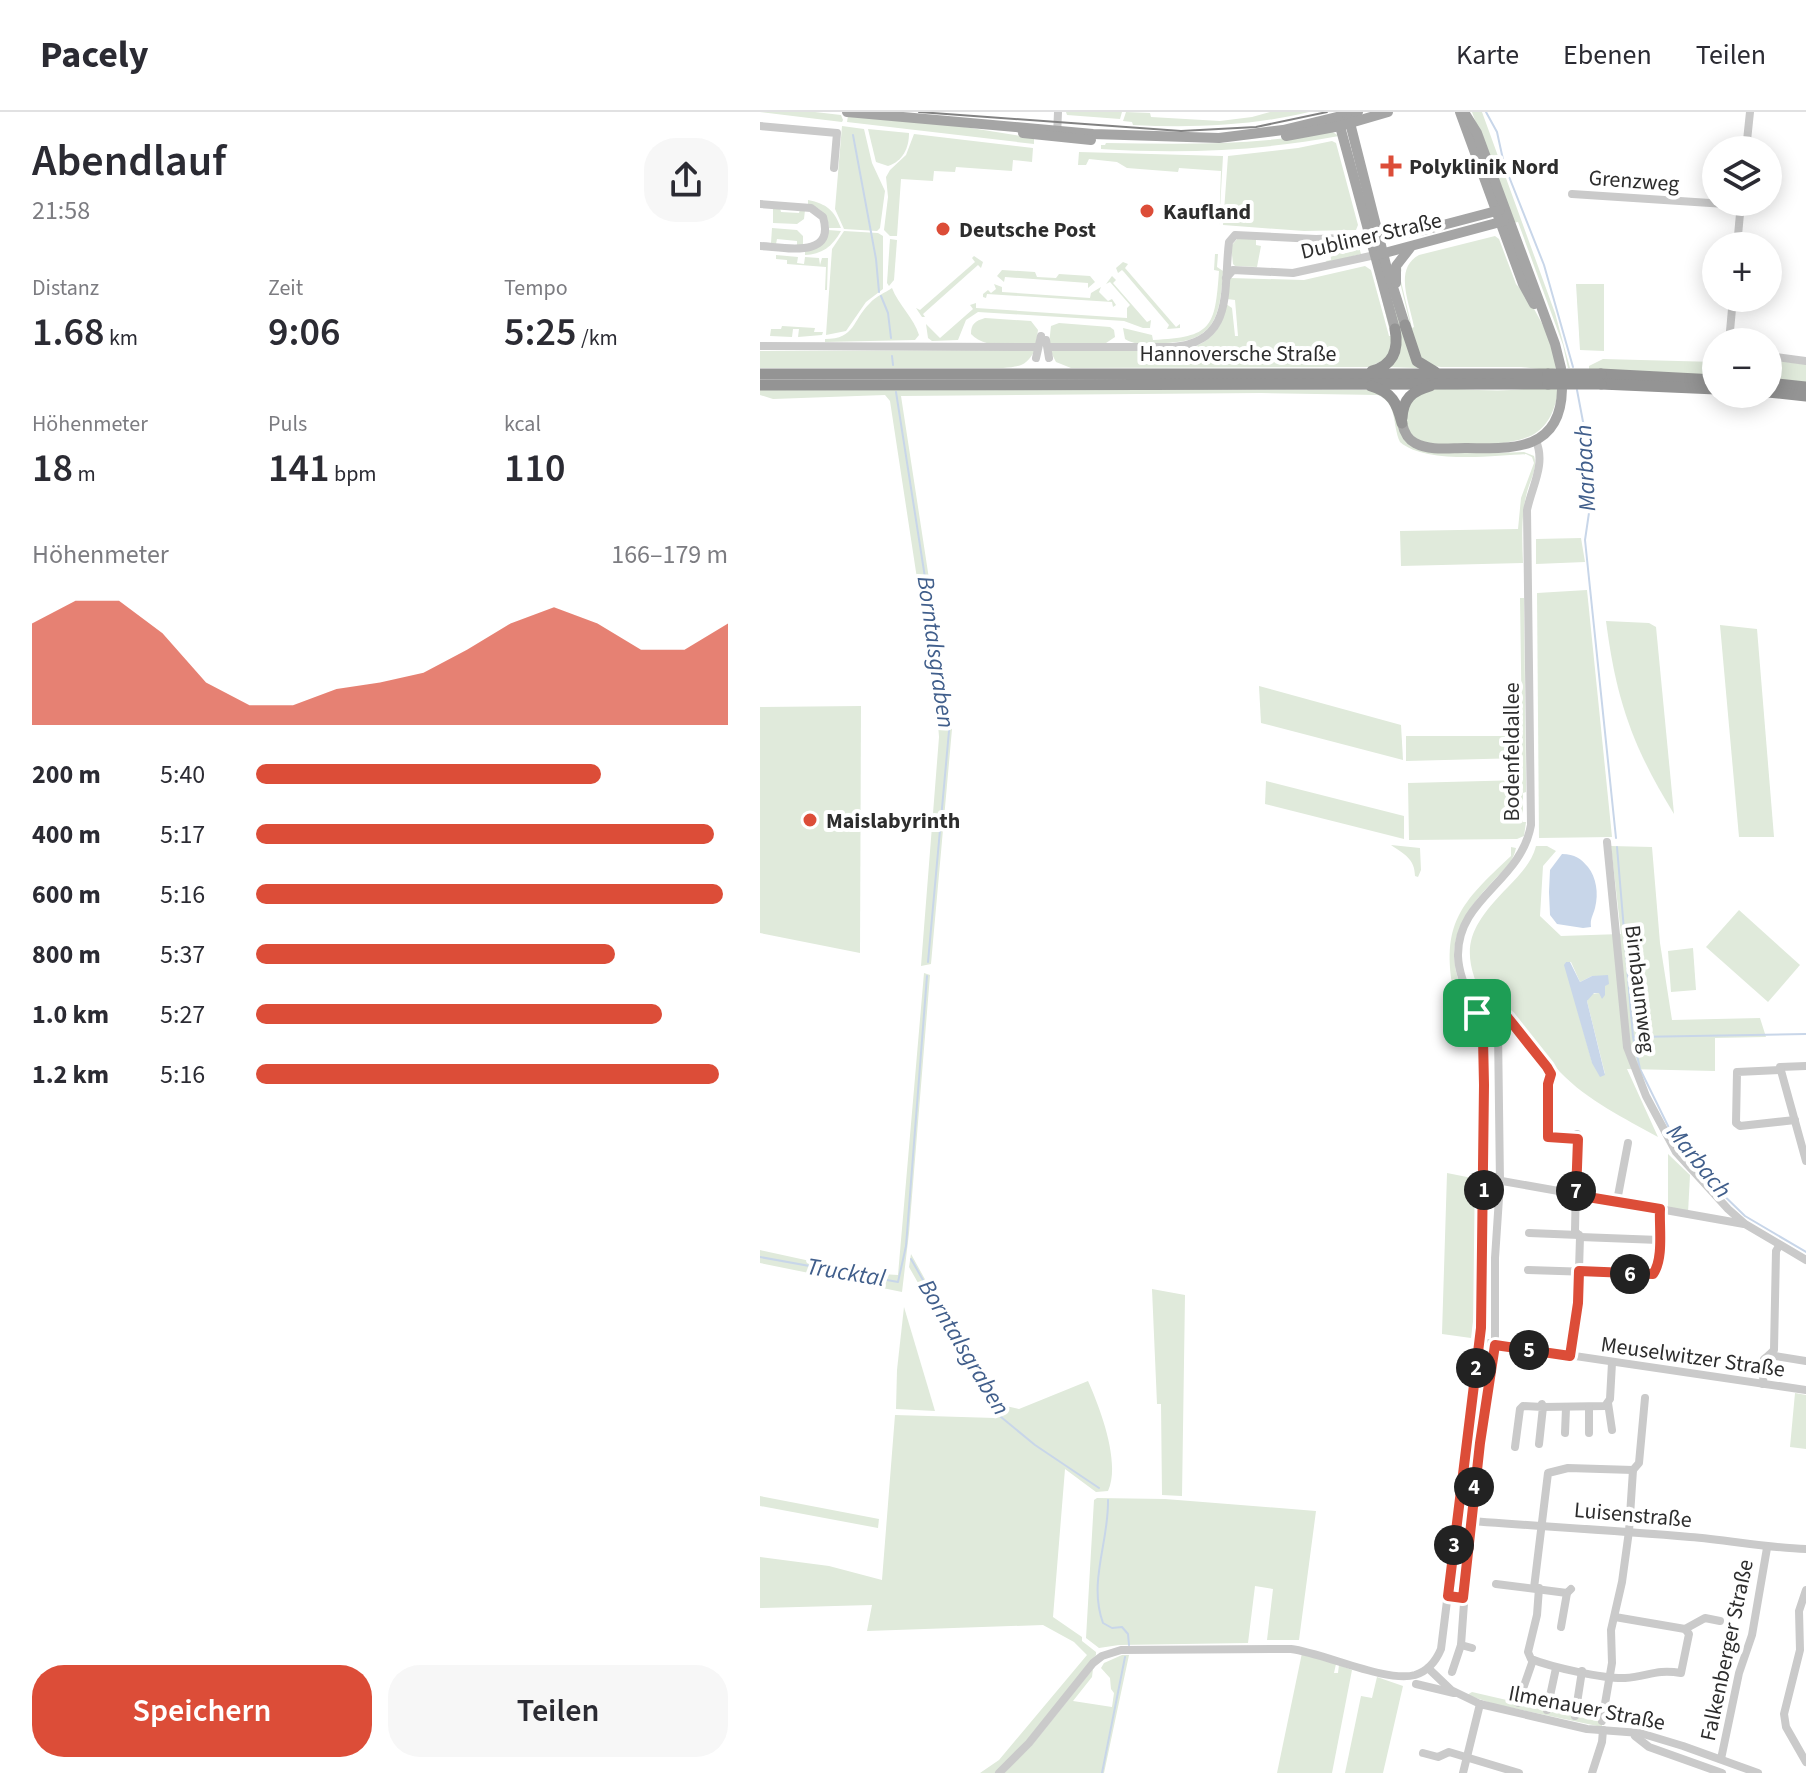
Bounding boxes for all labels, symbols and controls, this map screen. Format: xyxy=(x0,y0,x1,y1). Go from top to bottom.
text: Pacely xyxy=(40,28,149,82)
text: Karte xyxy=(1456,35,1519,75)
text: Ebenen xyxy=(1563,35,1652,75)
text: Teilen xyxy=(1696,35,1766,75)
text: Abendlauf xyxy=(32,130,226,193)
map controls xyxy=(1702,136,1782,408)
button: layers xyxy=(1702,136,1782,216)
button: share xyxy=(644,138,728,222)
place label: Polyklinik Nord xyxy=(1409,151,1559,183)
marker: Polyklinik Nord xyxy=(1380,155,1402,177)
street label: Grenzweg xyxy=(1588,162,1680,200)
text: 21:58 xyxy=(32,192,90,229)
place label: Kaufland xyxy=(1163,196,1251,228)
marker: Kaufland xyxy=(1138,202,1156,220)
street label: Dubliner Straße xyxy=(1297,204,1445,268)
place label: Deutsche Post xyxy=(959,214,1097,246)
marker: Deutsche Post xyxy=(934,220,952,238)
button: + xyxy=(1702,232,1782,312)
text: Distanz xyxy=(32,272,99,304)
text: Zeit xyxy=(268,272,303,304)
text: Tempo xyxy=(504,272,568,304)
text: 1.68 xyxy=(32,304,105,361)
text: 9:06 xyxy=(268,304,341,361)
text: 5:25 xyxy=(504,304,577,361)
text: km xyxy=(105,322,138,354)
text: /km xyxy=(577,322,618,354)
button: − xyxy=(1702,328,1782,408)
street label: Hannoversche Straße xyxy=(1140,338,1337,370)
text: Höhenmeter xyxy=(32,408,148,440)
text: Puls xyxy=(268,408,307,440)
text: kcal xyxy=(504,408,541,440)
water label: Marbach xyxy=(1566,424,1605,512)
text: 18 xyxy=(32,440,73,497)
text: 141 xyxy=(268,440,330,497)
text: 110 xyxy=(504,440,566,497)
text: m xyxy=(73,458,96,490)
text: bpm xyxy=(330,458,377,490)
text: Höhenmeter xyxy=(32,536,169,573)
text: 166–179 m xyxy=(611,536,728,573)
water label: Borntalsgraben xyxy=(908,574,964,730)
street label: Bodenfeldallee xyxy=(1496,682,1528,822)
text: 200 m xyxy=(32,756,101,793)
text: 5:40 xyxy=(160,756,205,793)
place label: Maislabyrinth xyxy=(826,805,960,837)
marker: Maislabyrinth xyxy=(801,811,819,829)
text: 400 m xyxy=(32,816,101,853)
text: 5:17 xyxy=(160,816,205,853)
text: 600 m xyxy=(32,876,101,913)
text: 5:16 xyxy=(160,876,205,913)
street label: Birnbaumweg xyxy=(1616,923,1664,1055)
text: 800 m xyxy=(32,936,101,973)
text: 5:37 xyxy=(160,936,205,973)
pin xyxy=(1443,979,1511,1047)
icon: arrive xyxy=(1455,991,1499,1035)
text: 1.0 km xyxy=(32,996,109,1033)
text: 5:27 xyxy=(160,996,205,1033)
text: 1.2 km xyxy=(32,1056,109,1093)
text: 5:16 xyxy=(160,1056,205,1093)
water label: Marbach xyxy=(1658,1117,1739,1206)
pin: 1 xyxy=(1464,1170,1504,1210)
pin: 7 xyxy=(1556,1171,1596,1211)
text: 1 xyxy=(1478,1174,1490,1206)
text: 7 xyxy=(1570,1175,1582,1207)
water label: Trucktal xyxy=(804,1249,888,1296)
pin: 6 xyxy=(1610,1254,1650,1294)
text: 6 xyxy=(1624,1258,1636,1290)
water label: Borntalsgraben xyxy=(909,1273,1018,1422)
street label: Meuselwitzer Straße xyxy=(1599,1328,1787,1386)
pin: 5 xyxy=(1509,1330,1549,1370)
text: 5 xyxy=(1523,1334,1535,1366)
pin: 2 xyxy=(1456,1348,1496,1388)
text: 2 xyxy=(1470,1352,1482,1384)
pin: 4 xyxy=(1454,1467,1494,1507)
text: 4 xyxy=(1468,1471,1480,1503)
street label: Luisenstraße xyxy=(1573,1494,1693,1536)
pin: 3 xyxy=(1434,1525,1474,1565)
text: 3 xyxy=(1448,1529,1460,1561)
street label: Falkenberger Straße xyxy=(1692,1556,1762,1744)
button: Speichern xyxy=(32,1665,372,1757)
button: Teilen xyxy=(388,1665,728,1757)
street label: Ilmenauer Straße xyxy=(1506,1677,1668,1739)

